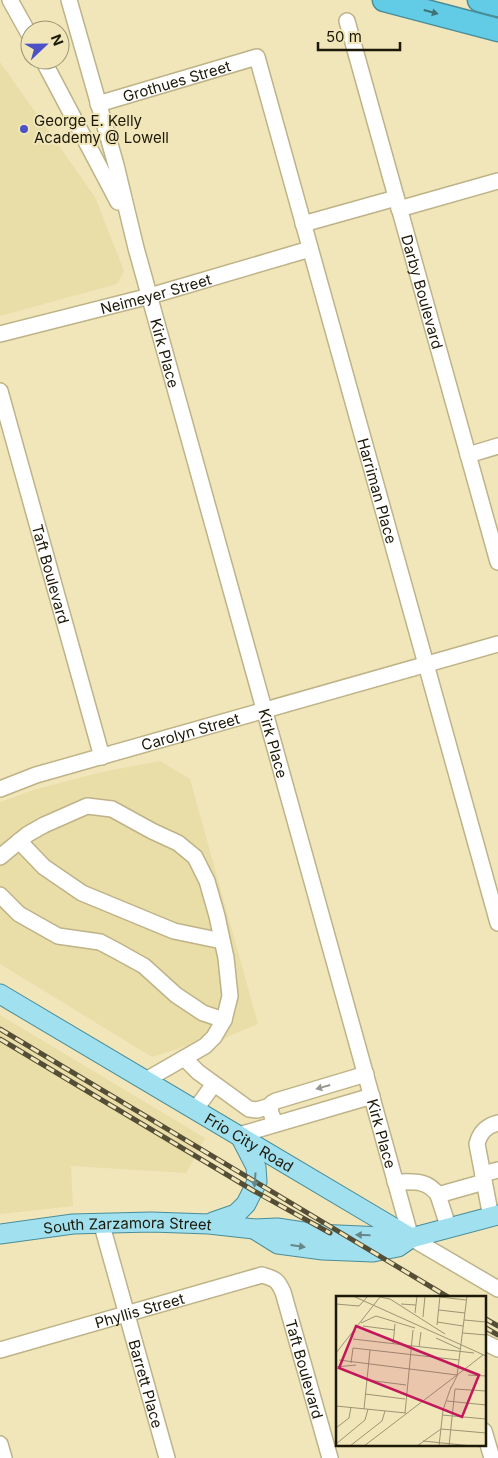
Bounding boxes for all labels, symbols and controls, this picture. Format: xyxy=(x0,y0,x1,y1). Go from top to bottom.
one-way arrow xyxy=(423,9,438,17)
north arrow xyxy=(20,20,70,70)
scale bar xyxy=(318,20,400,52)
text: 50 m xyxy=(326,27,362,46)
text: N xyxy=(48,32,67,48)
street label: Grothues Street xyxy=(120,56,233,106)
place label: George E. Kelly Academy @ Lowell xyxy=(34,111,169,147)
marker: George E. Kelly Academy @ Lowell xyxy=(18,123,30,135)
street label: Darby Boulevard xyxy=(398,232,448,351)
street label: Neimeyer Street xyxy=(98,269,214,318)
street label: Kirk Place xyxy=(146,316,184,390)
street label: Harriman Place xyxy=(354,436,401,546)
street label: Taft Boulevard xyxy=(28,522,74,626)
street label: Kirk Place xyxy=(255,706,292,780)
street label: Carolyn Street xyxy=(139,708,242,754)
one-way arrow xyxy=(315,1083,330,1091)
street label: Kirk Place xyxy=(363,1097,401,1170)
street label: Frio City Road xyxy=(202,1108,297,1176)
one-way arrow xyxy=(251,1172,259,1188)
street label: South Zarzamora Street xyxy=(42,1213,213,1237)
one-way arrow xyxy=(354,1231,370,1239)
one-way arrow xyxy=(291,1243,307,1251)
street label: Phyllis Street xyxy=(92,1288,186,1332)
inset map xyxy=(336,1296,486,1446)
street label: Taft Boulevard xyxy=(282,1317,328,1421)
street label: Barrett Place xyxy=(125,1337,168,1430)

